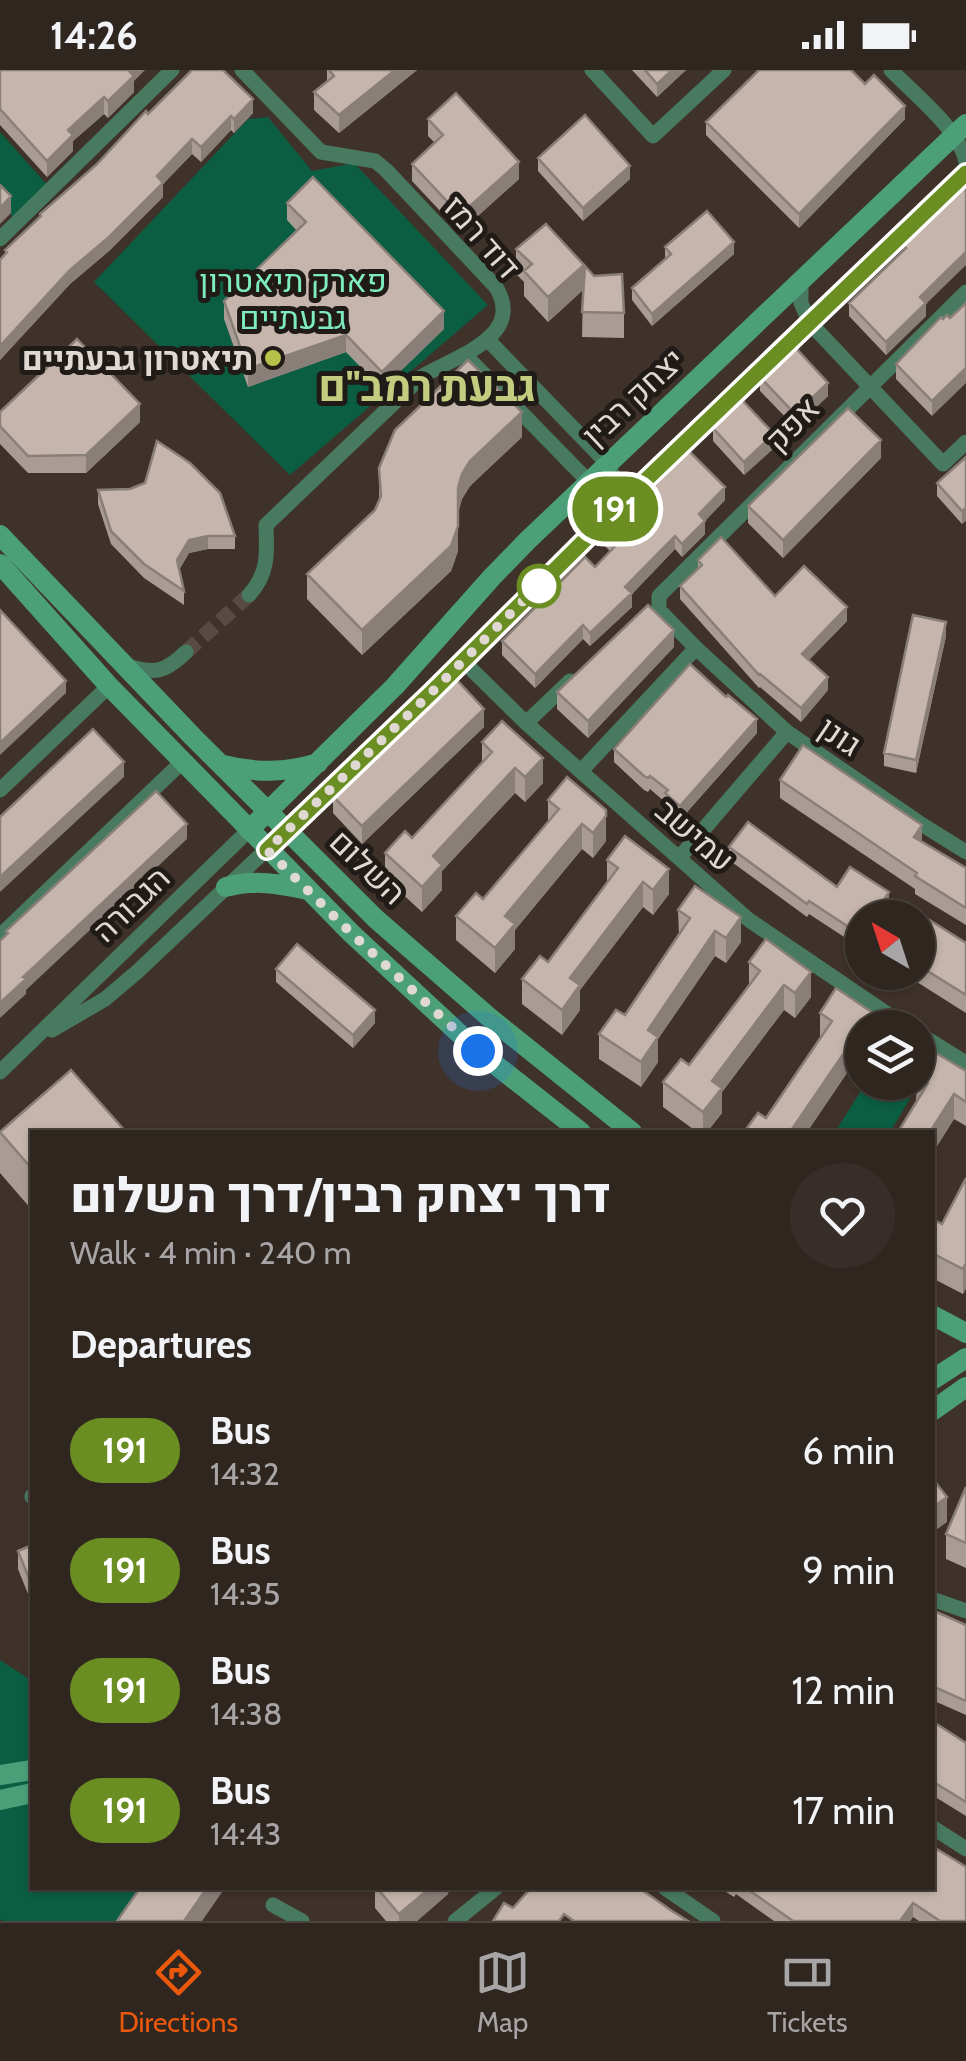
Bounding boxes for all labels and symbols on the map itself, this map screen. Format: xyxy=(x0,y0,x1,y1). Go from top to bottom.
street label: דוד רמז xyxy=(435,187,529,287)
park label: פארק תיאטרון גבעתיים xyxy=(199,261,387,337)
place label: תיאטרון גבעתיים xyxy=(22,339,253,378)
street label: יצחק רבין xyxy=(574,340,692,454)
marker: תיאטרון גבעתיים xyxy=(262,347,284,369)
district label: גבעת רמב"ם xyxy=(318,360,536,412)
street label: אפק xyxy=(757,389,827,459)
line badge: 191 xyxy=(558,476,672,542)
unlabelled marker xyxy=(518,565,560,607)
street label: גונן xyxy=(811,708,869,764)
street label: עמישב xyxy=(648,791,742,879)
street label: השלום xyxy=(322,822,414,912)
street label: הגבורה xyxy=(84,858,178,950)
north arrow xyxy=(845,900,935,990)
your location xyxy=(453,1026,503,1076)

